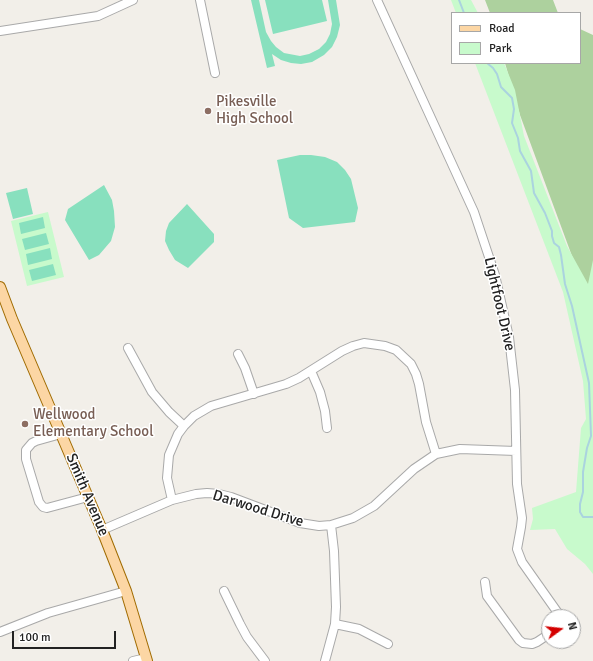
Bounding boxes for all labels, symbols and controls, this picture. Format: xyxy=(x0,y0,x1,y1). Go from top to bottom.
legend xyxy=(451,12,581,64)
text: Road xyxy=(489,21,515,36)
text: Park xyxy=(489,41,512,56)
place label: Pikesville High School xyxy=(216,93,293,128)
marker: Pikesville High School xyxy=(203,106,213,116)
street label: Lightfoot Drive xyxy=(479,255,519,353)
place label: Wellwood Elementary School xyxy=(33,406,154,441)
marker: Wellwood Elementary School xyxy=(20,419,30,429)
street label: Smith Avenue xyxy=(62,451,112,539)
street label: Darwood Drive xyxy=(210,487,306,531)
north arrow xyxy=(541,609,581,649)
text: N xyxy=(565,621,579,631)
scale bar xyxy=(14,623,118,649)
text: 100 m xyxy=(19,630,51,645)

